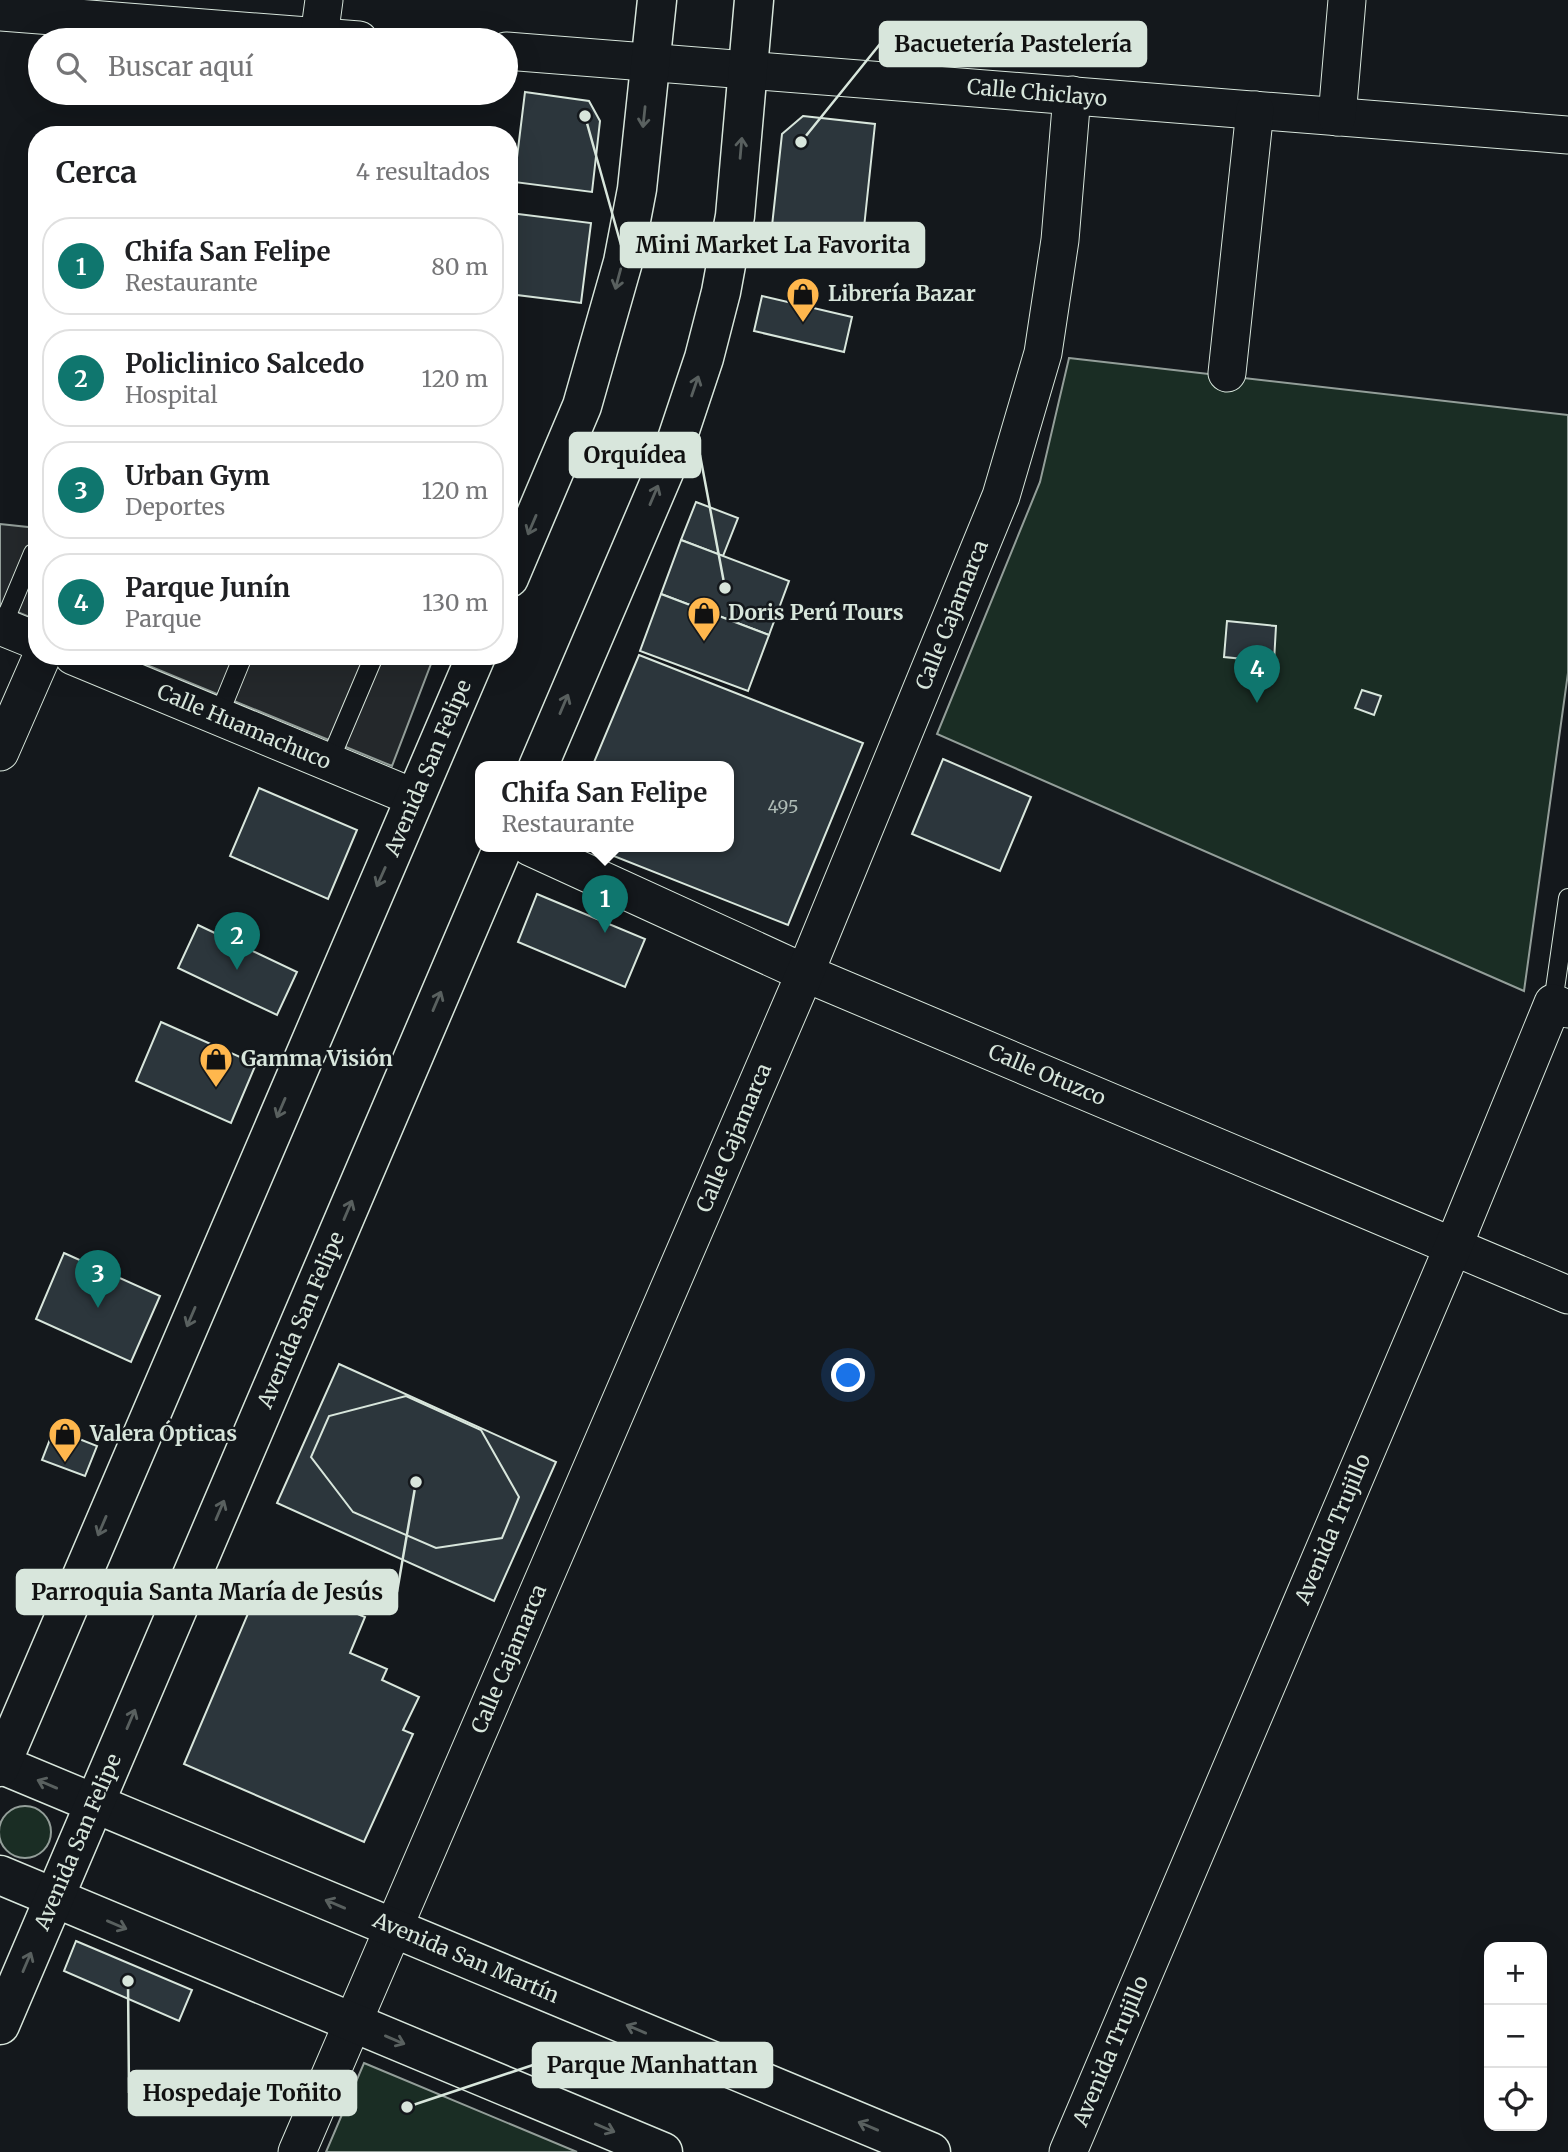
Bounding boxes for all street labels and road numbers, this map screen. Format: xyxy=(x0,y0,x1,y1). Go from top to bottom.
street label: Calle Chiclayo xyxy=(966,73,1108,112)
street label: Calle Cajamarca xyxy=(909,536,994,694)
street label: Avenida San Felipe xyxy=(378,675,477,861)
street label: Calle Huamachuco xyxy=(153,678,335,775)
street label: Calle Otuzco xyxy=(984,1038,1110,1111)
street label: Calle Cajamarca xyxy=(690,1059,777,1216)
street label: Avenida San Felipe xyxy=(251,1227,350,1413)
street label: Avenida Trujillo xyxy=(1288,1450,1376,1609)
street label: Calle Cajamarca xyxy=(465,1580,552,1737)
street label: Avenida San Felipe xyxy=(28,1749,127,1935)
street label: Avenida San Martín xyxy=(368,1906,563,2009)
street label: Avenida Trujillo xyxy=(1066,1972,1154,2131)

